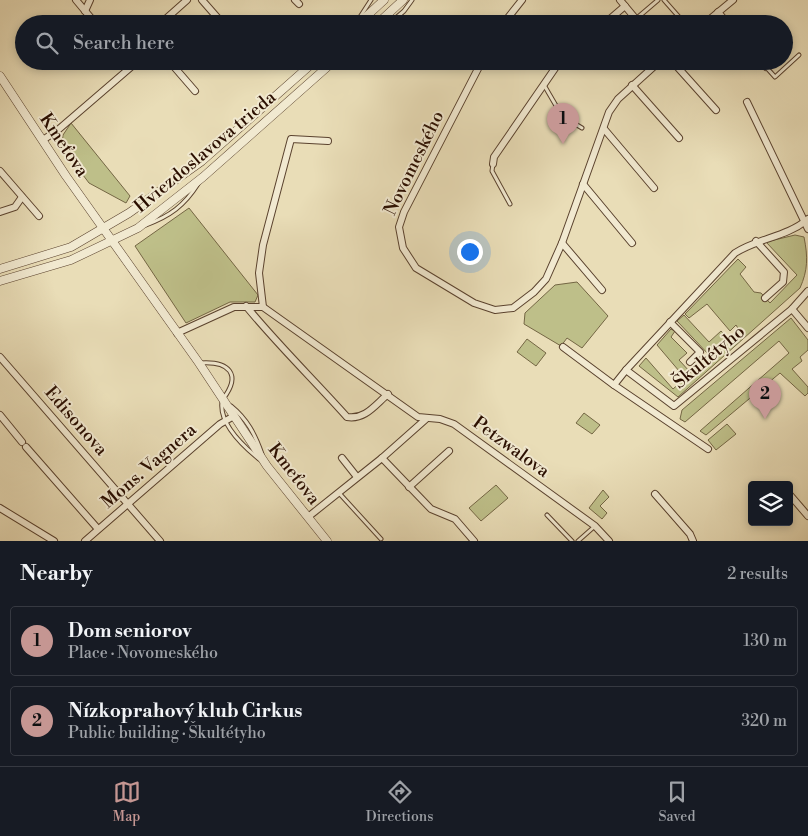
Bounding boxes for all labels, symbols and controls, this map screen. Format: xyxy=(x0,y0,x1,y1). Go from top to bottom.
search box xyxy=(15,15,793,70)
icon: search xyxy=(33,29,61,57)
text: Search here xyxy=(73,31,174,55)
street label: Hviezdoslavova trieda xyxy=(129,85,281,218)
pin: 1 xyxy=(547,103,579,144)
street label: Novomeského xyxy=(379,107,449,219)
street label: Kmeťova xyxy=(34,109,94,182)
your location xyxy=(457,239,483,265)
street label: Škultétyho xyxy=(668,320,750,394)
pin: 2 xyxy=(749,378,781,419)
street label: Edisonova xyxy=(39,381,113,461)
street label: Petzwalova xyxy=(468,411,555,483)
street label: Mons. Vagnera xyxy=(97,418,202,514)
street label: Kmeťova xyxy=(263,439,326,510)
map controls xyxy=(748,481,793,526)
button: layers xyxy=(748,481,793,526)
text: Nearby xyxy=(20,561,93,587)
text: 2 results xyxy=(727,564,788,584)
text: Dom seniorov xyxy=(68,619,192,643)
text: 1 xyxy=(33,631,41,651)
text: 130 m xyxy=(743,631,787,651)
text: Place · Novomeského xyxy=(68,643,218,663)
text: Nízkoprahový klub Cirkus xyxy=(68,699,302,723)
text: 2 xyxy=(32,711,42,731)
text: 320 m xyxy=(741,711,787,731)
text: Public building · Škultétyho xyxy=(68,723,266,743)
tab: Map xyxy=(113,778,141,826)
tab: Directions xyxy=(366,778,433,826)
tab: Saved xyxy=(659,778,695,826)

